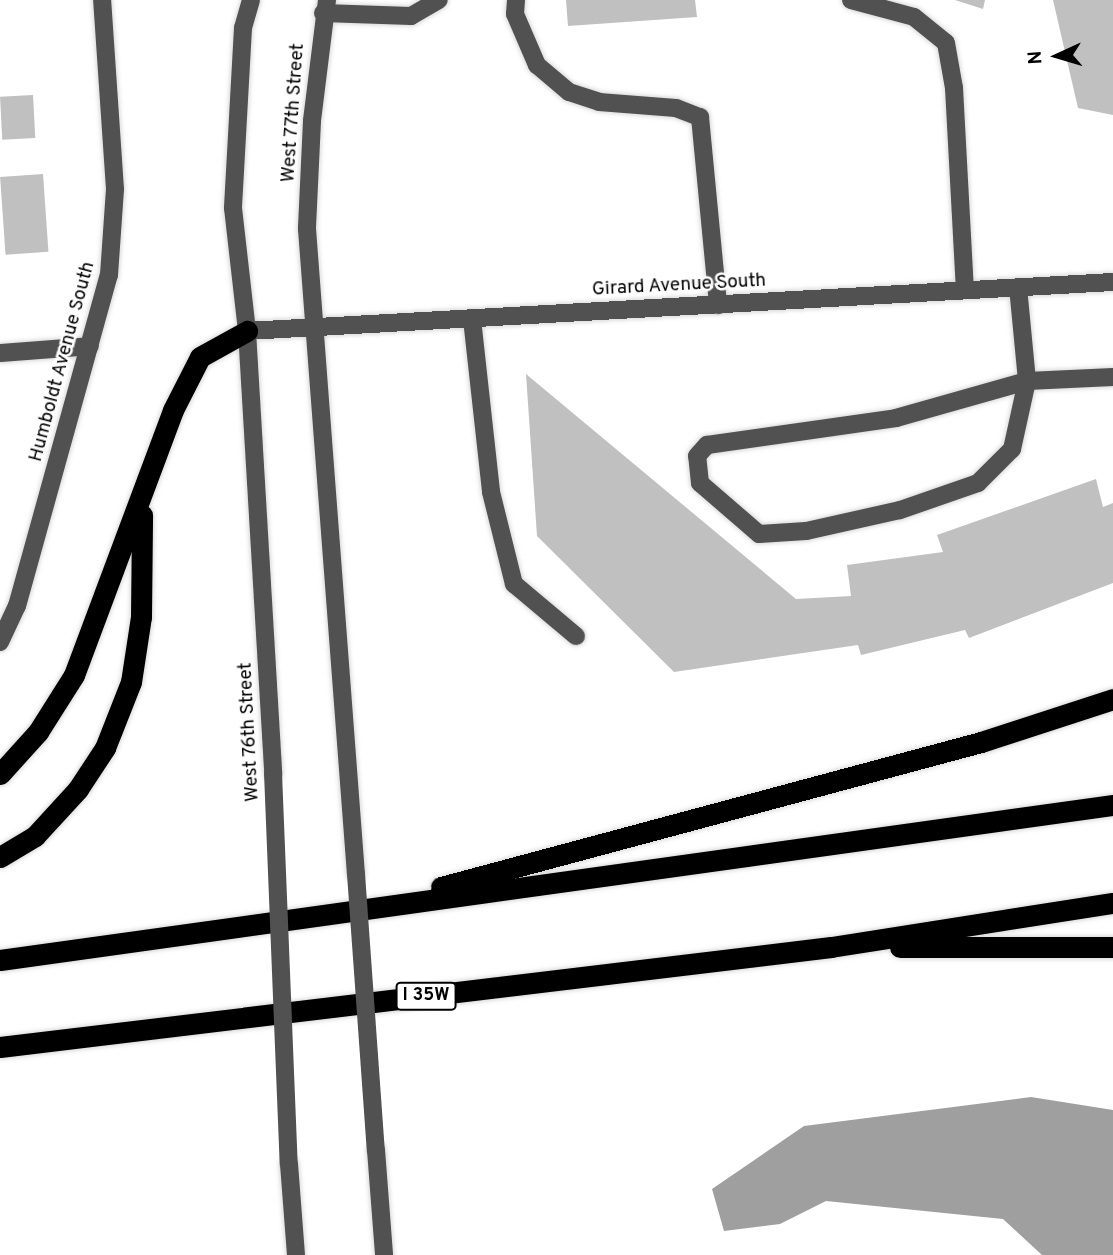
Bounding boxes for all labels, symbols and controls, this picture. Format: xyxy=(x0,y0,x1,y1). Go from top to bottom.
north arrow xyxy=(1022,21,1092,91)
street label: West 77th Street xyxy=(278,42,310,184)
text: N xyxy=(1024,50,1048,65)
street label: Humboldt Avenue South xyxy=(25,259,101,465)
street label: Girard Avenue South xyxy=(591,270,767,302)
street label: West 76th Street xyxy=(235,661,265,803)
road number: I 35W xyxy=(394,981,458,1010)

